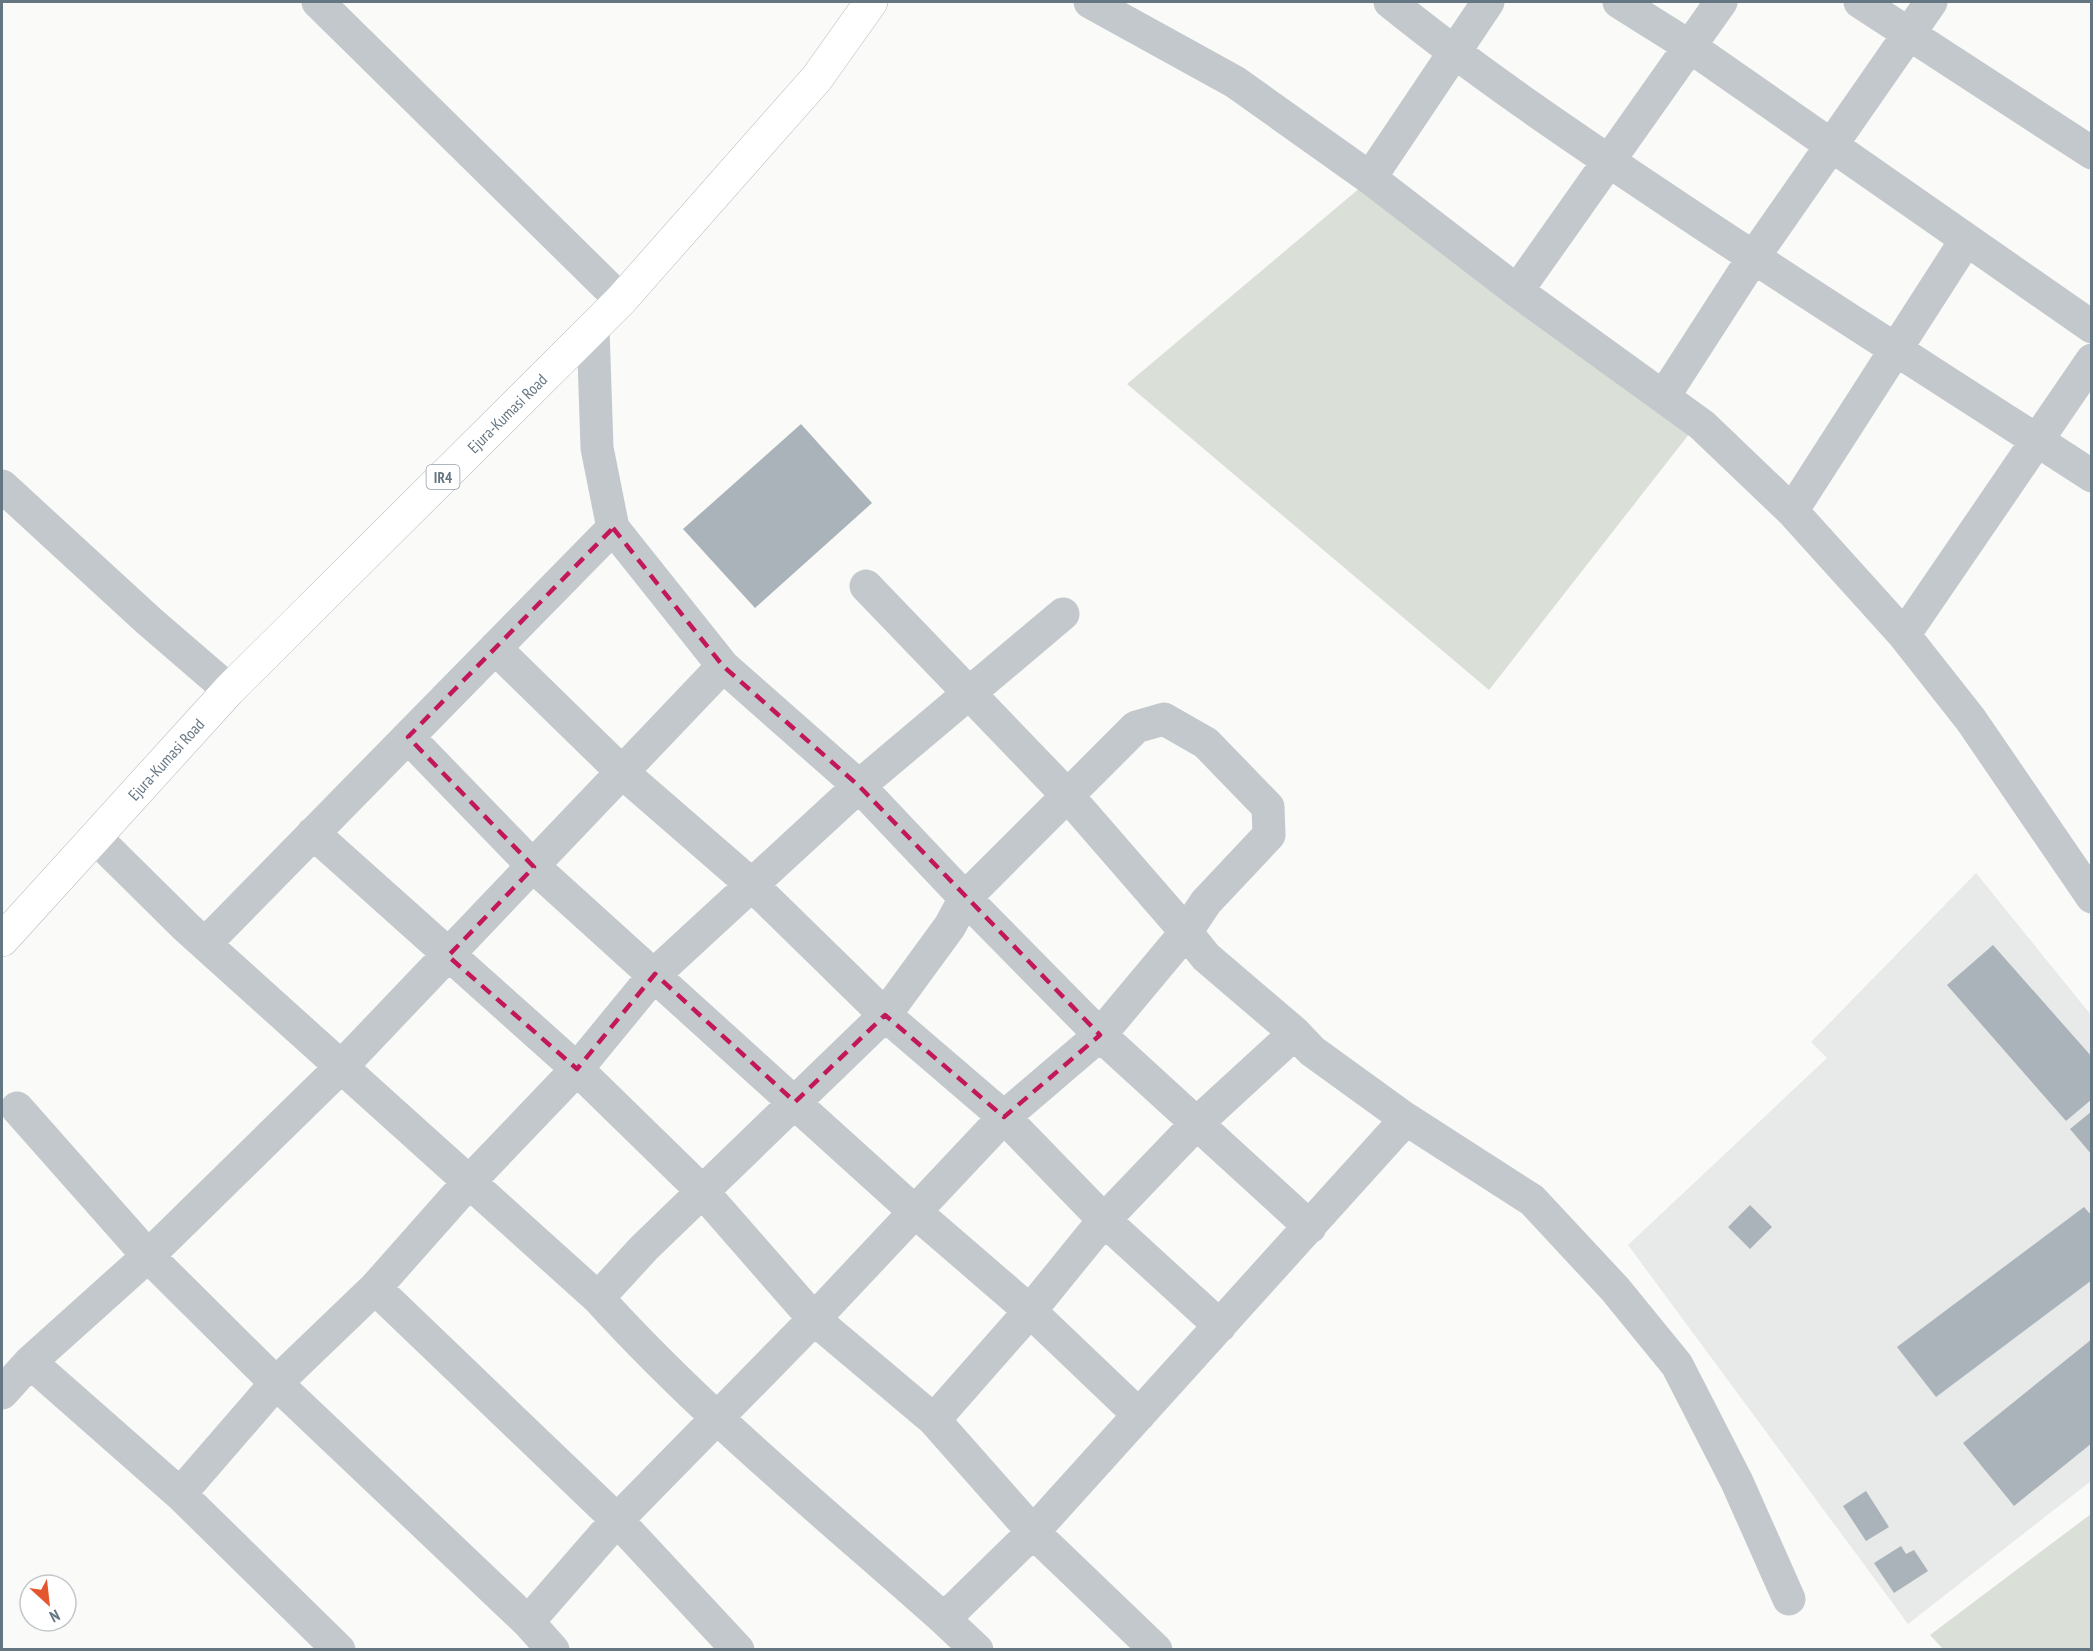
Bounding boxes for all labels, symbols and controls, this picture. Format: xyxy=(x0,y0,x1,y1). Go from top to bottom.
street label: Ejura-Kumasi Road xyxy=(463,370,551,457)
road number: IR4 xyxy=(426,465,460,489)
street label: Ejura-Kumasi Road xyxy=(124,714,208,804)
north arrow xyxy=(18,1573,78,1633)
text: N xyxy=(46,1605,63,1627)

